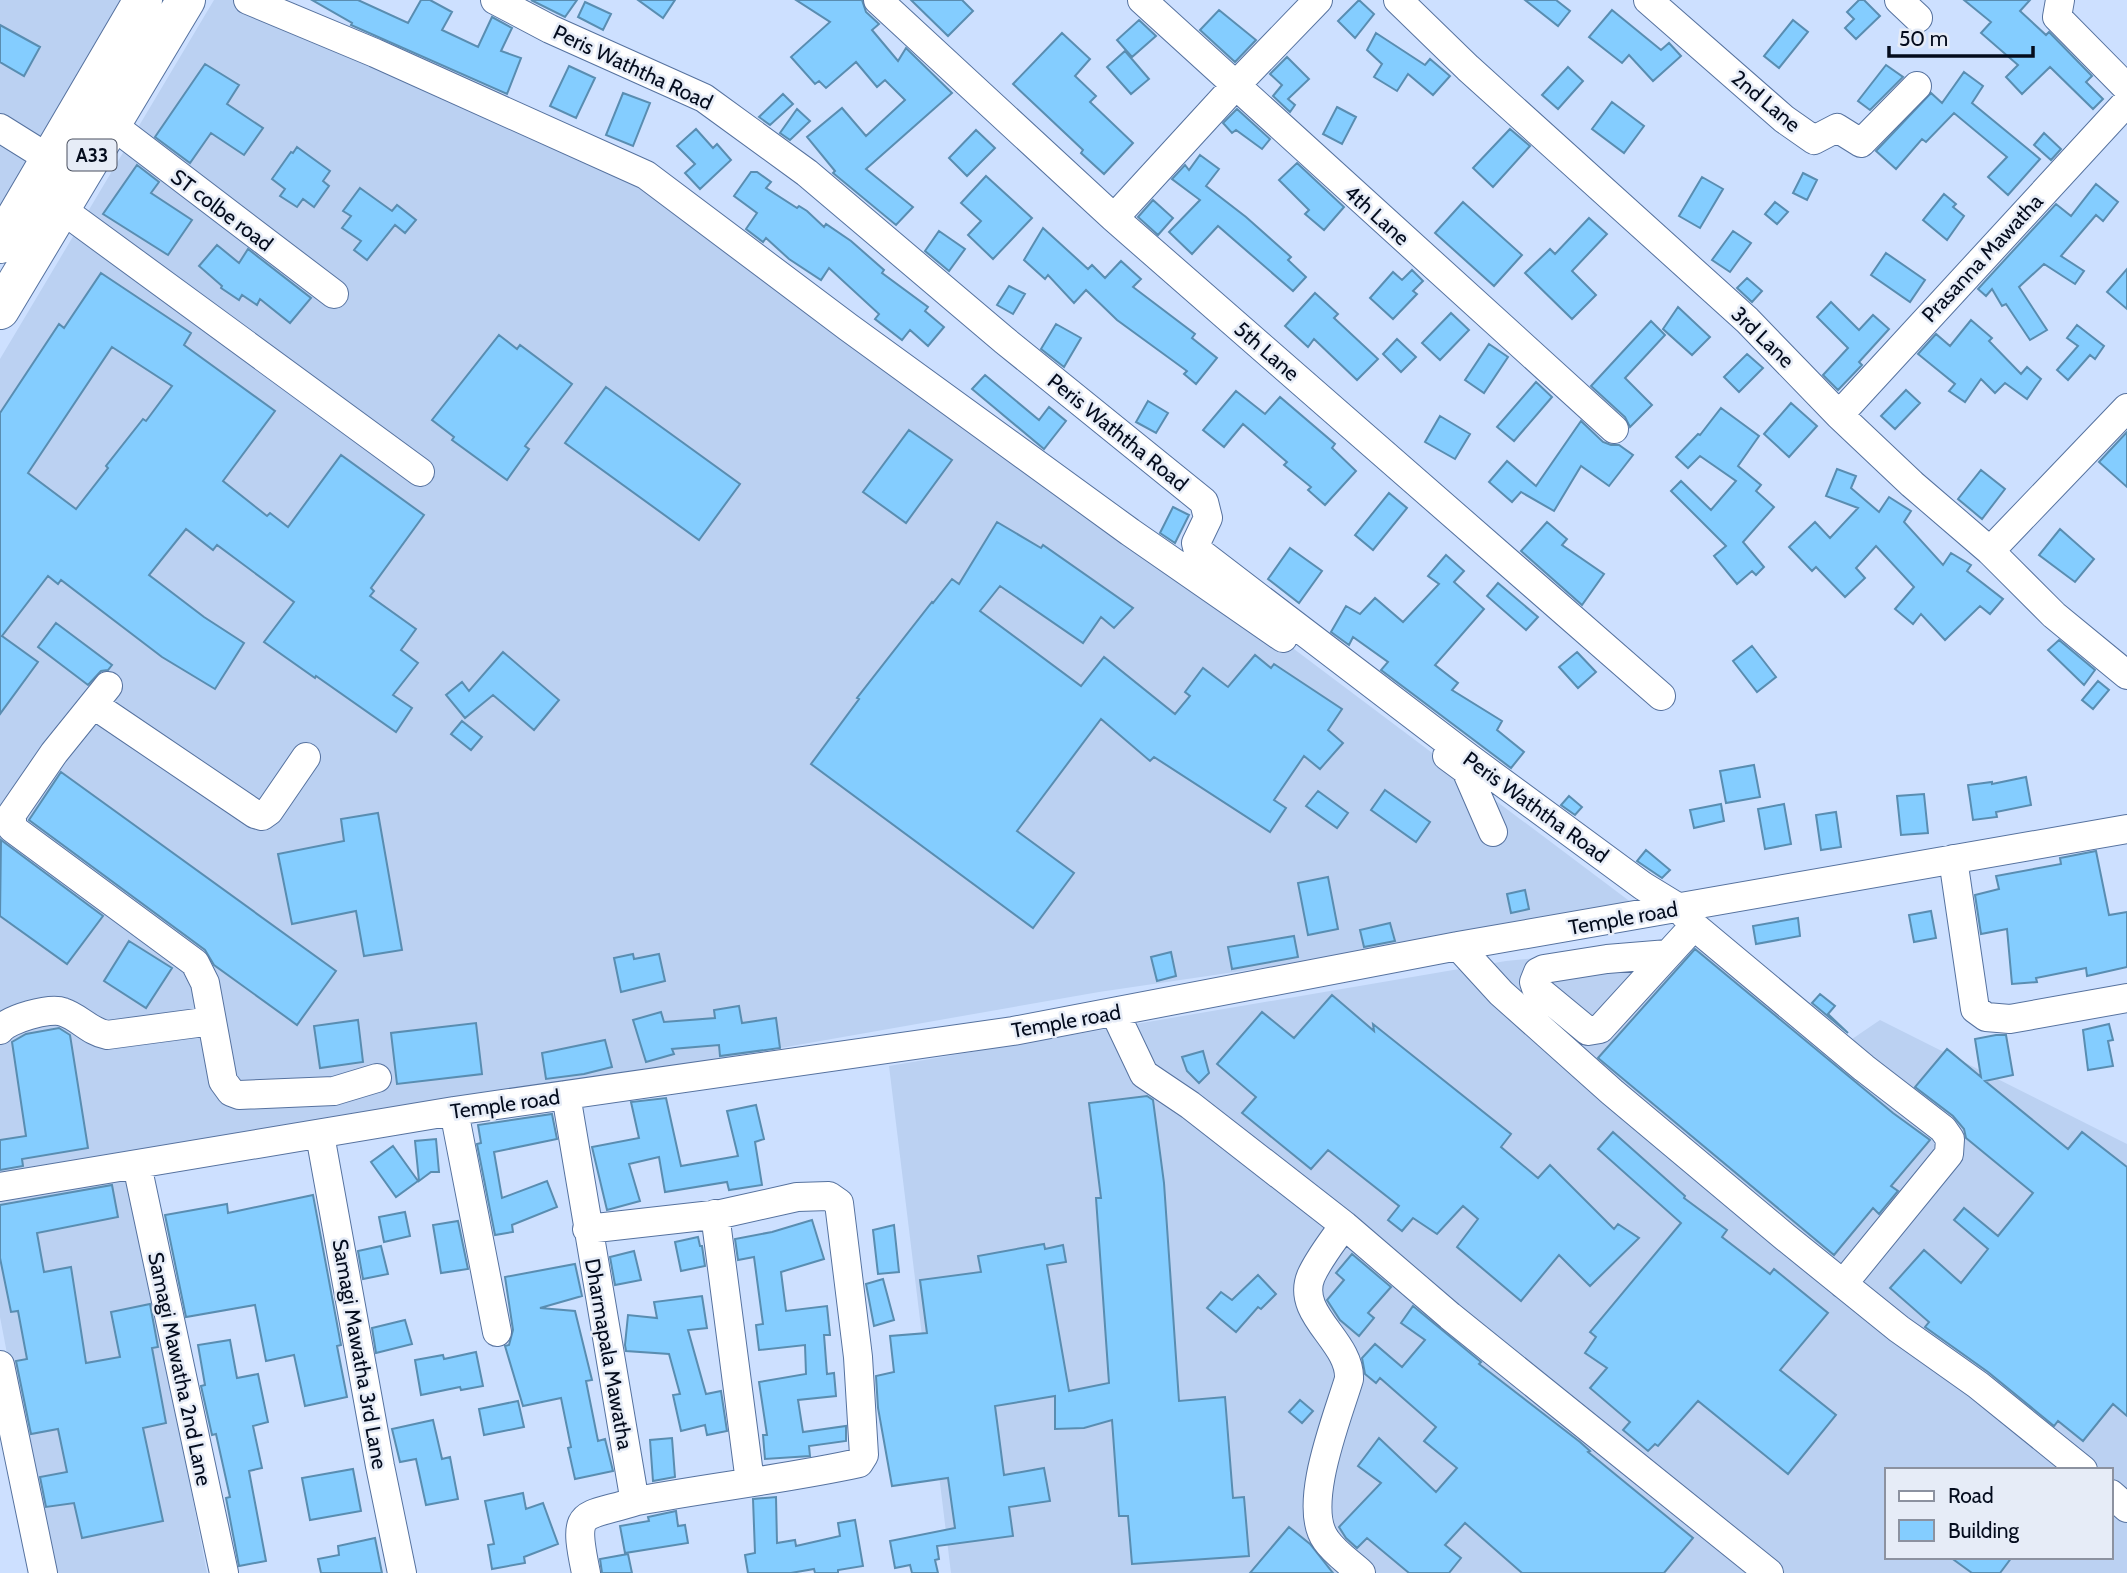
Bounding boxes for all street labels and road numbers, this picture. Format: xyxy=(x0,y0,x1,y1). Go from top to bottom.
street label: Peris Waththa Road xyxy=(549,19,717,115)
street label: 2nd Lane xyxy=(1726,65,1806,137)
road number: A33 xyxy=(68,140,116,170)
street label: ST colbe road xyxy=(166,164,278,256)
street label: 4th Lane xyxy=(1339,179,1415,251)
street label: Prasanna Mawatha xyxy=(1916,189,2048,327)
street label: 3rd Lane xyxy=(1727,301,1800,373)
street label: 5th Lane xyxy=(1230,316,1305,386)
street label: Peris Waththa Road xyxy=(1043,368,1193,496)
street label: Peris Waththa Road xyxy=(1459,746,1613,868)
street label: Temple road xyxy=(1566,896,1680,940)
street label: Temple road xyxy=(1009,999,1123,1043)
street label: Temple road xyxy=(449,1084,561,1124)
street label: Samagi Mawatha 3rd Lane xyxy=(327,1237,393,1471)
street label: Samagi Mawatha 2nd Lane xyxy=(143,1250,217,1488)
street label: Dharmapala Mawatha xyxy=(580,1257,638,1451)

